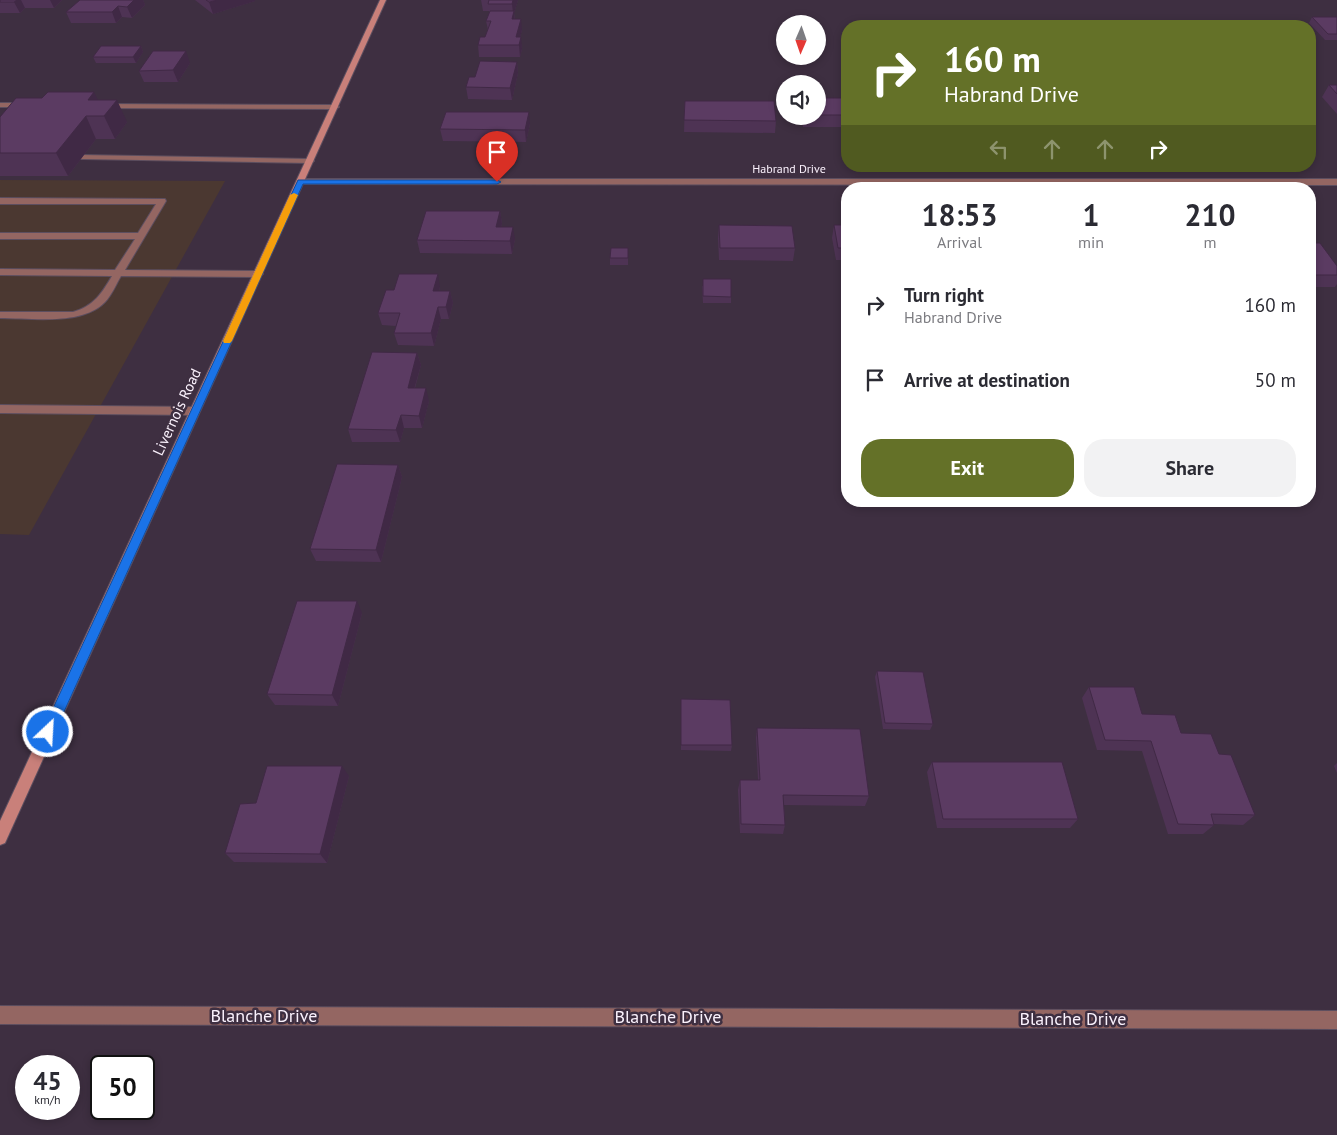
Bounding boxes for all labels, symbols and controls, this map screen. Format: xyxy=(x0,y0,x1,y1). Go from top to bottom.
north arrow xyxy=(776,15,826,65)
map controls xyxy=(776,15,826,125)
text: 160 m xyxy=(944,36,1041,82)
icon: right xyxy=(861,40,926,105)
button: sound xyxy=(776,75,826,125)
text: Habrand Drive xyxy=(944,80,1079,108)
pin xyxy=(476,131,518,182)
icon: left xyxy=(985,135,1013,163)
icon: ahead xyxy=(1038,135,1066,163)
icon: ahead xyxy=(1091,135,1119,163)
icon: right xyxy=(1144,135,1172,163)
icon: arrive xyxy=(483,138,511,166)
street label: Habrand Drive xyxy=(752,161,826,176)
text: 18:53 xyxy=(921,195,998,234)
text: 1 xyxy=(1083,195,1100,234)
text: 210 xyxy=(1184,195,1236,234)
text: Arrival xyxy=(937,232,982,252)
text: min xyxy=(1078,232,1104,252)
text: m xyxy=(1204,232,1217,252)
text: Turn right xyxy=(904,283,984,307)
icon: right xyxy=(861,291,889,319)
text: 160 m xyxy=(1244,293,1296,317)
text: Habrand Drive xyxy=(904,307,1002,327)
street label: Livernois Road xyxy=(148,365,205,458)
icon: arrive xyxy=(861,366,889,394)
text: Arrive at destination xyxy=(904,368,1070,392)
text: 50 m xyxy=(1255,368,1296,392)
button: Exit xyxy=(861,439,1074,497)
button: Share xyxy=(1084,439,1296,497)
position arrow xyxy=(21,705,73,757)
street label: Blanche Drive xyxy=(211,1004,317,1027)
street label: Blanche Drive xyxy=(615,1005,721,1028)
street label: Blanche Drive xyxy=(1020,1007,1126,1030)
speed limit sign: 50 xyxy=(90,1055,155,1120)
text: 45 xyxy=(33,1065,62,1097)
text: km/h xyxy=(34,1092,61,1107)

